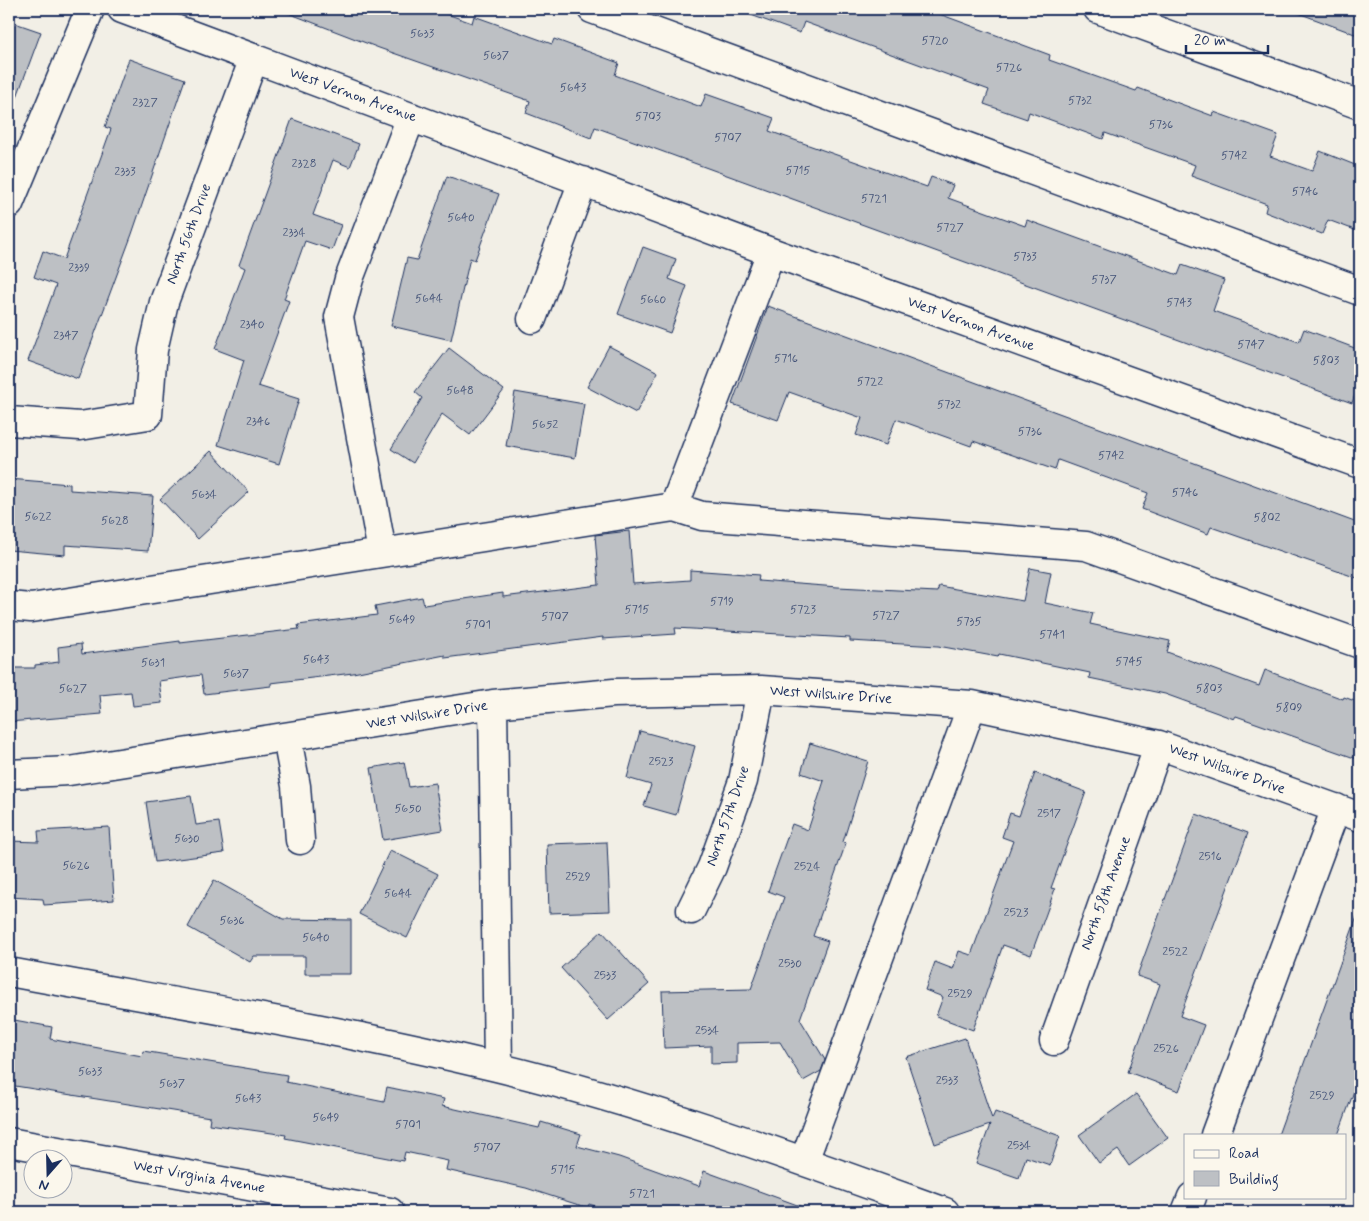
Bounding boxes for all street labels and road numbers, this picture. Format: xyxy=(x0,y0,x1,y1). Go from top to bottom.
street label: West Vernon Avenue xyxy=(286,63,420,127)
street label: North 56th Drive xyxy=(162,181,217,287)
street label: West Vernon Avenue xyxy=(904,292,1038,356)
street label: West Wilshire Drive xyxy=(769,681,893,709)
street label: West Wilshire Drive xyxy=(365,696,489,734)
street label: West Wilshire Drive xyxy=(1166,739,1288,799)
street label: North 57th Drive xyxy=(701,763,755,869)
street label: North 58th Avenue xyxy=(1076,833,1136,953)
street label: West Virginia Avenue xyxy=(131,1156,267,1199)

